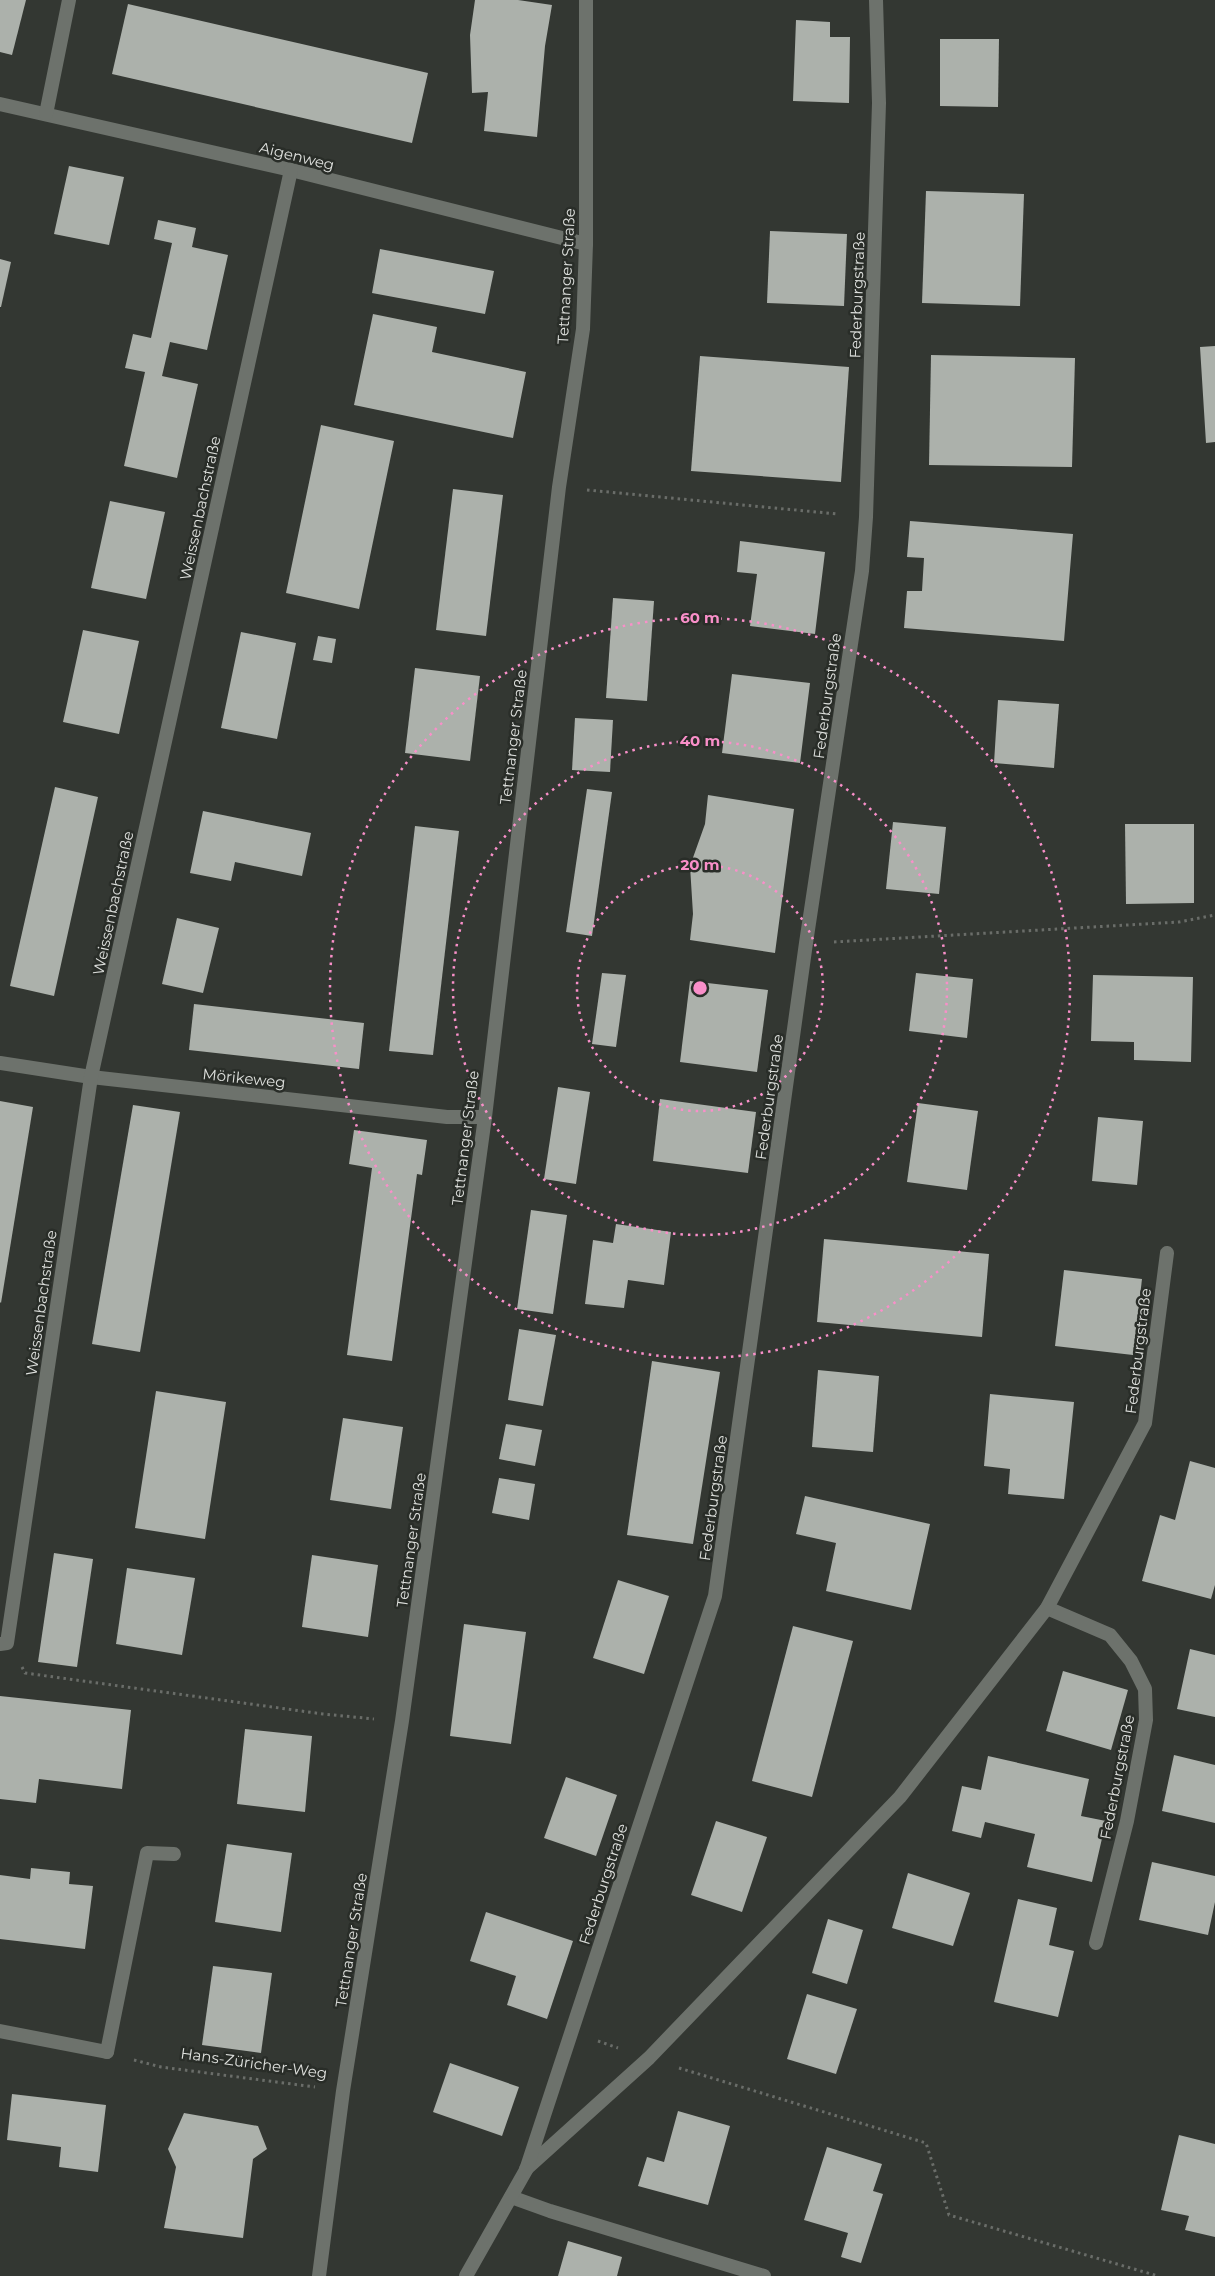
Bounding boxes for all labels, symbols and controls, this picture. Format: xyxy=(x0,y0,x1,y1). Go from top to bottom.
street label: Aigenweg xyxy=(258,138,336,174)
street label: Tettnanger Straße xyxy=(553,208,579,344)
street label: Federburgstraße xyxy=(845,231,869,359)
street label: Weissenbachstraße xyxy=(175,434,225,582)
text: 60 m xyxy=(680,608,720,627)
street label: Federburgstraße xyxy=(809,632,845,760)
street label: Tettnanger Straße xyxy=(495,668,531,806)
text: 40 m xyxy=(680,731,720,750)
street label: Weissenbachstraße xyxy=(88,829,138,977)
text: 20 m xyxy=(680,855,720,874)
centre of rings xyxy=(691,979,709,997)
street label: Federburgstraße xyxy=(751,1033,787,1161)
street label: Mörikeweg xyxy=(201,1064,287,1092)
street label: Tettnanger Straße xyxy=(447,1069,483,1207)
street label: Weissenbachstraße xyxy=(21,1229,61,1377)
street label: Federburgstraße xyxy=(1121,1287,1155,1415)
street label: Federburgstraße xyxy=(695,1434,731,1562)
street label: Tettnanger Straße xyxy=(392,1471,430,1609)
street label: Federburgstraße xyxy=(1096,1713,1138,1841)
street label: Federburgstraße xyxy=(574,1821,632,1947)
street label: Tettnanger Straße xyxy=(331,1871,371,2009)
street label: Hans-Züricher-Weg xyxy=(179,2043,329,2083)

